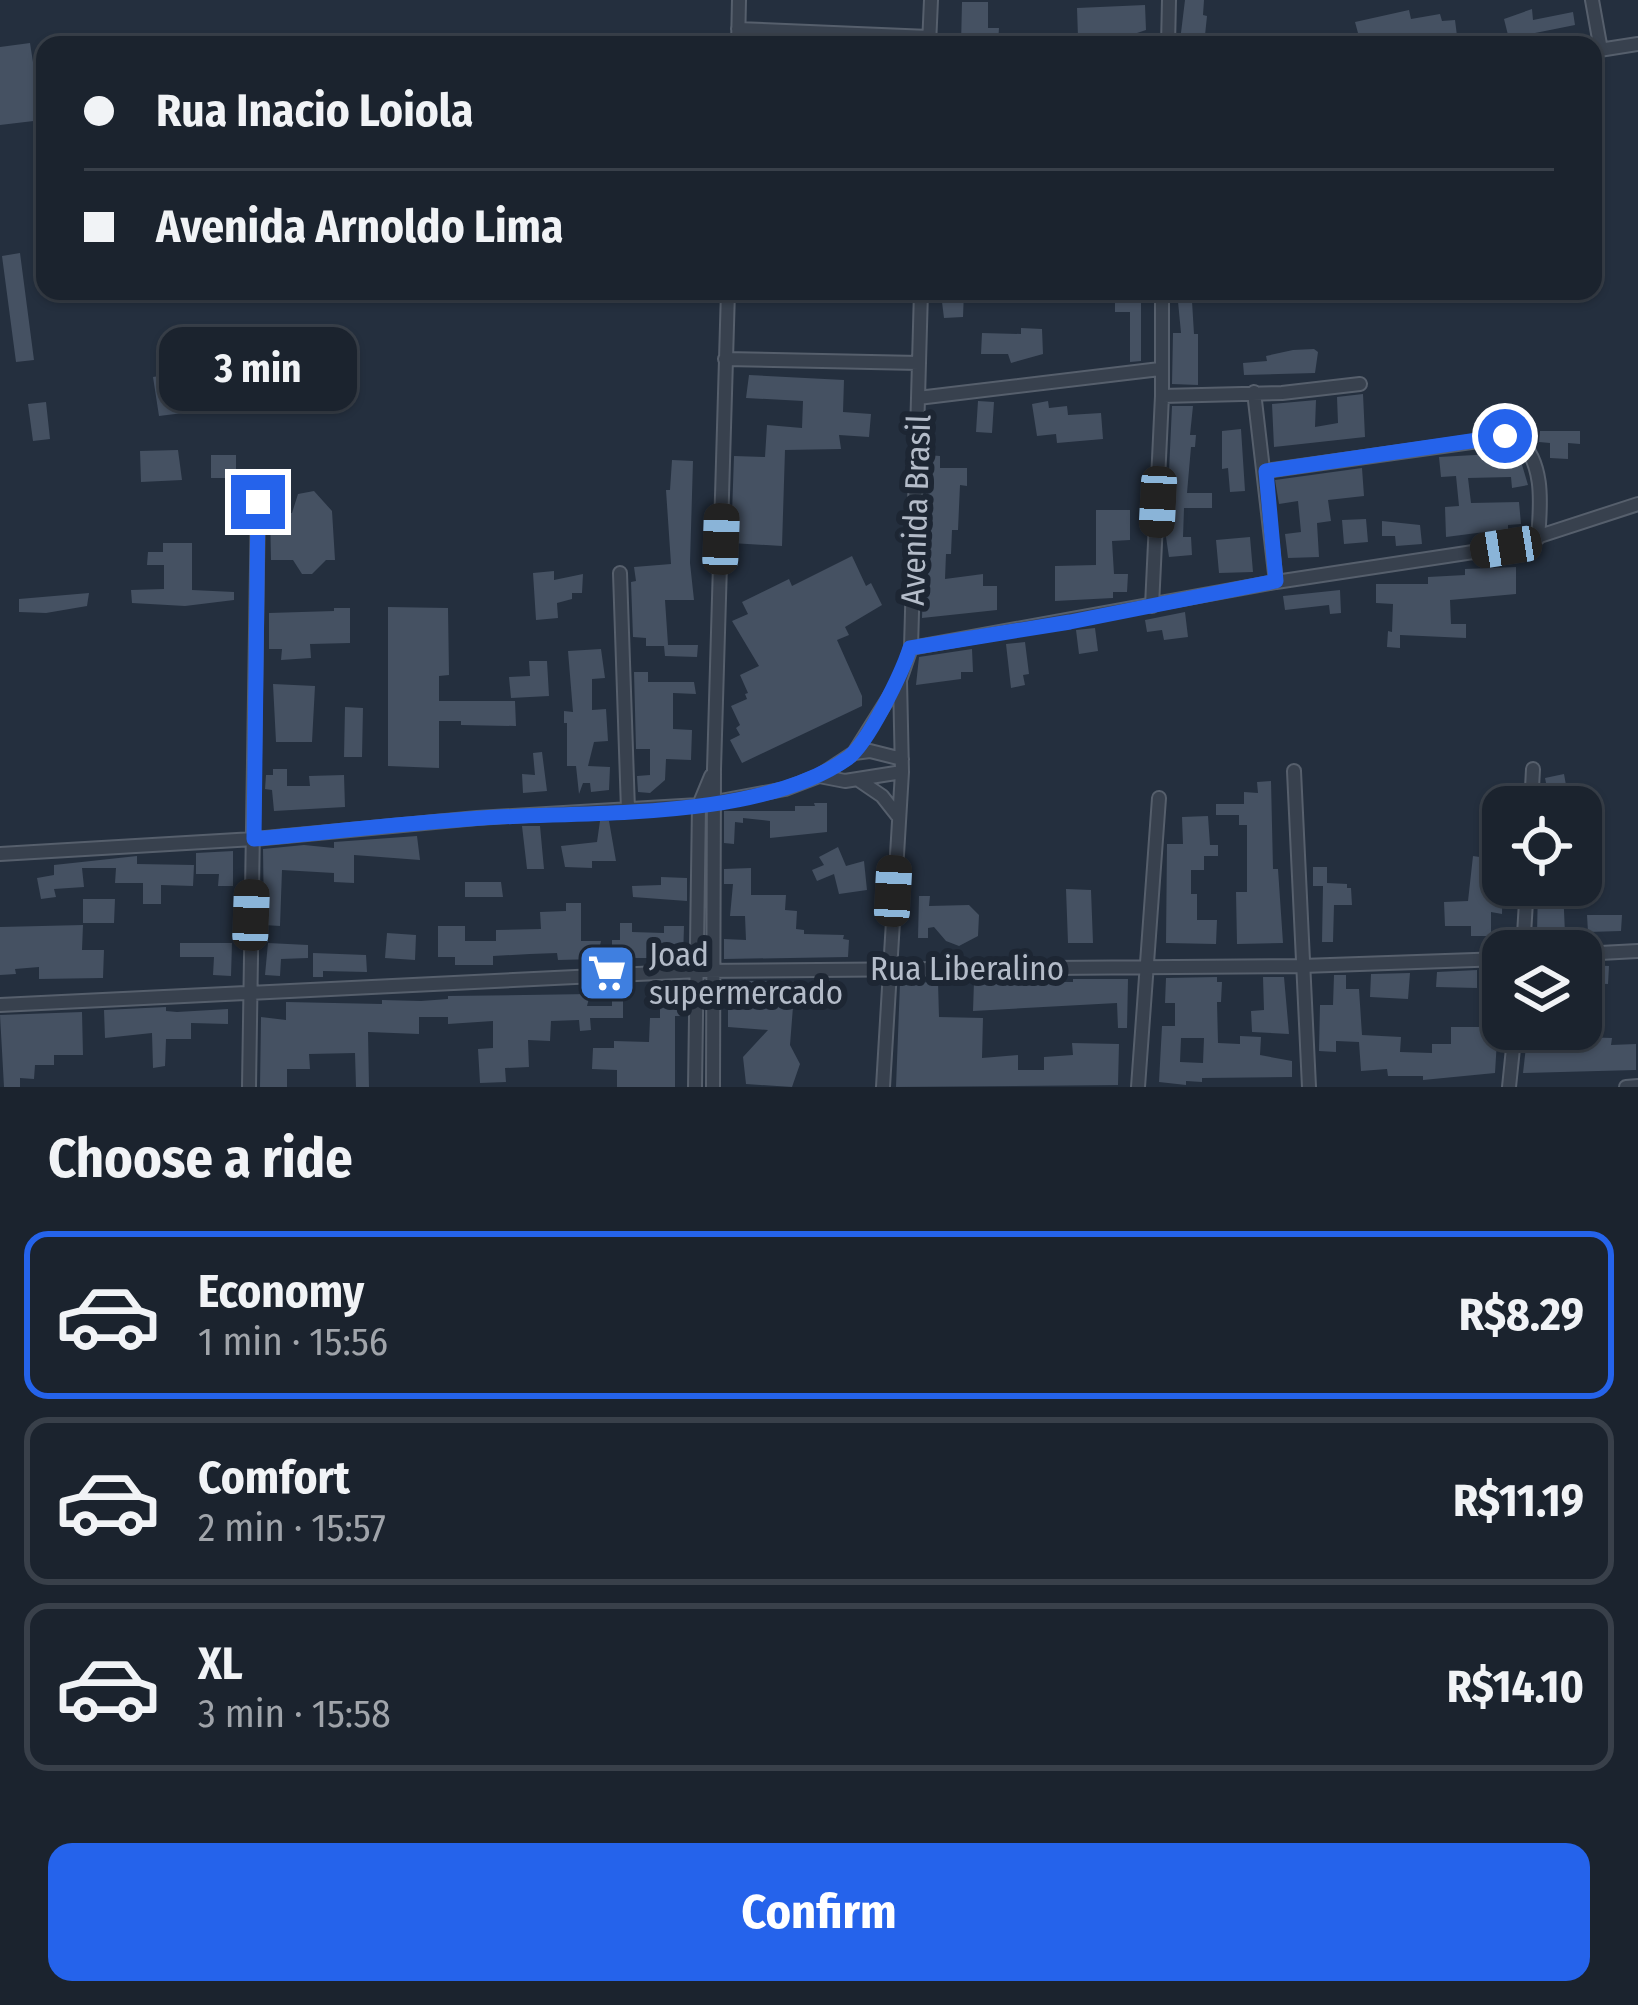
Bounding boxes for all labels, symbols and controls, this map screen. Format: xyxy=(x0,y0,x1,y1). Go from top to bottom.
text: Rua Inacio Loiola xyxy=(156,84,473,138)
text: Avenida Arnoldo Lima xyxy=(156,200,563,254)
callout: 3 min xyxy=(159,328,357,412)
text: 3 min xyxy=(215,346,301,392)
route start xyxy=(1478,409,1532,463)
street label: Avenida Brasil xyxy=(893,414,939,606)
car xyxy=(1138,465,1178,539)
route end xyxy=(231,475,285,529)
car xyxy=(702,502,740,576)
car xyxy=(1468,524,1544,570)
map controls xyxy=(1482,786,1602,1050)
button: locate xyxy=(1482,786,1602,906)
car xyxy=(873,854,913,928)
car xyxy=(232,878,270,952)
button: layers xyxy=(1482,930,1602,1050)
place label: Joad supermercado xyxy=(649,935,843,1013)
supermarket icon: Joad supermercado xyxy=(576,942,638,1004)
street label: Rua Liberalino xyxy=(870,949,1064,989)
text: Choose a ride xyxy=(48,1127,353,1191)
icon: car xyxy=(54,1261,162,1369)
text: Economy xyxy=(198,1265,364,1319)
text: R$8.29 xyxy=(1459,1288,1584,1342)
text: 1 min · 15:56 xyxy=(198,1319,388,1365)
icon: car xyxy=(54,1447,162,1555)
text: Comfort xyxy=(198,1451,350,1505)
text: R$11.19 xyxy=(1453,1474,1584,1528)
text: 2 min · 15:57 xyxy=(198,1505,386,1551)
icon: car xyxy=(54,1633,162,1741)
text: XL xyxy=(198,1637,243,1691)
text: R$14.10 xyxy=(1447,1660,1584,1714)
text: 3 min · 15:58 xyxy=(198,1691,391,1737)
button: Confirm xyxy=(48,1843,1590,1981)

